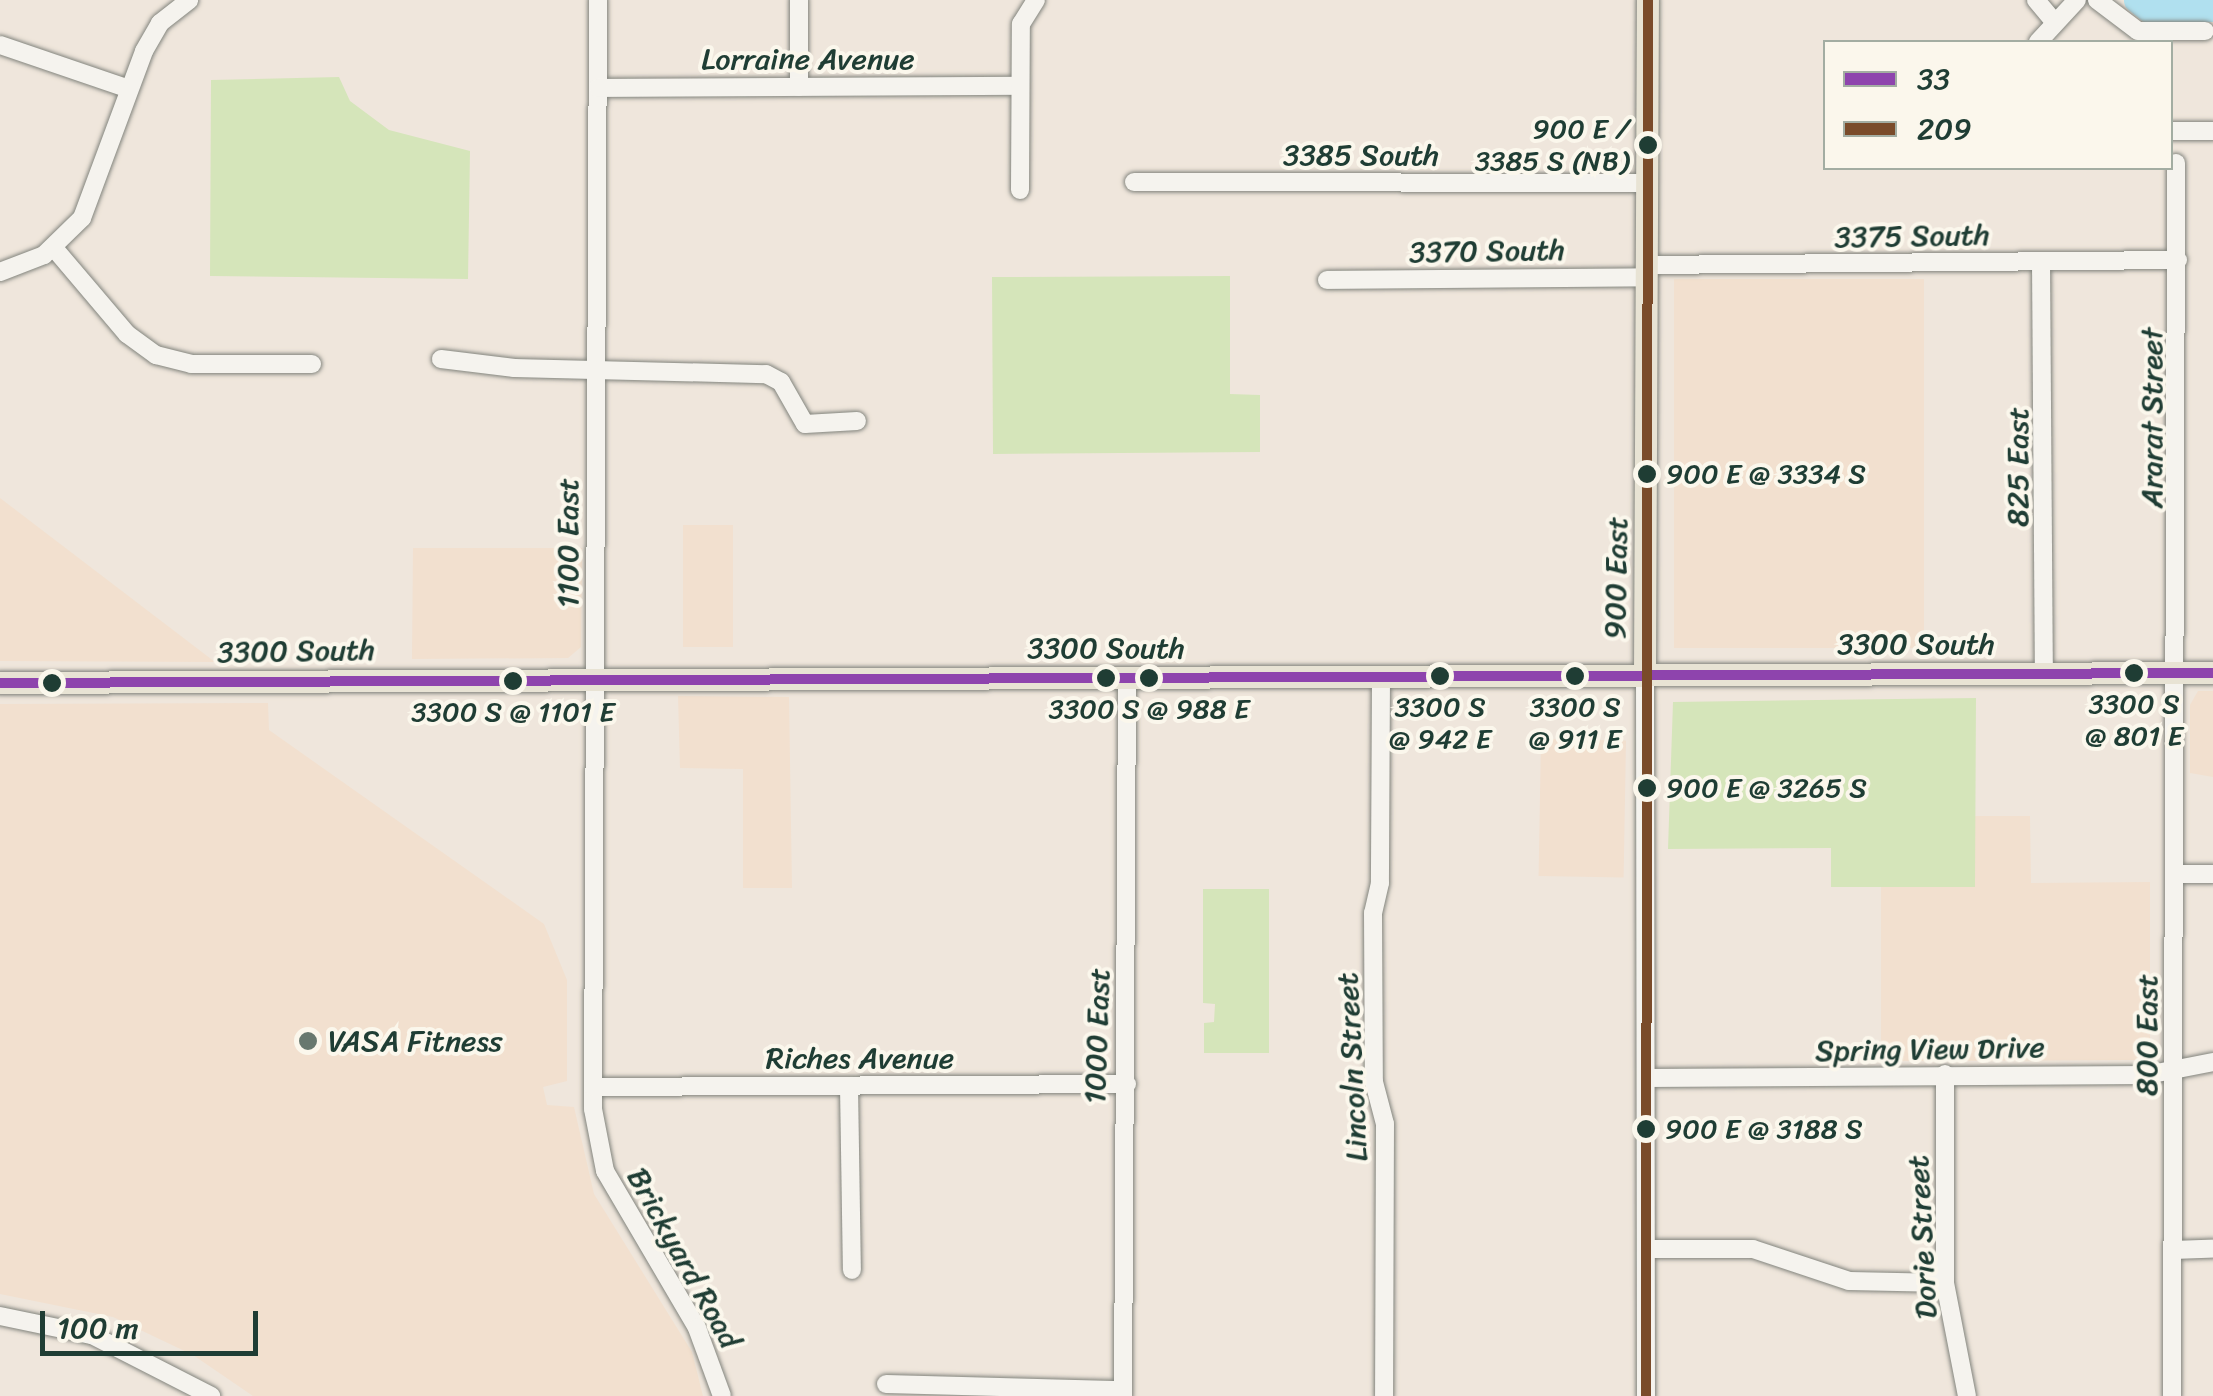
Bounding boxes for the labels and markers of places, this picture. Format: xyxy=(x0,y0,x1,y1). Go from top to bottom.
place label: 900 E / 3385 S (NB) xyxy=(1475,112,1629,178)
marker: 900 E / 3385 S (NB) xyxy=(1638,135,1658,155)
place label: 900 E @ 3334 S xyxy=(1666,457,1866,491)
marker: 900 E @ 3334 S xyxy=(1637,464,1657,484)
marker: 3300 S @ 801 E xyxy=(2124,663,2144,683)
marker: 3300 S @ 942 E xyxy=(1430,666,1450,686)
marker: 3300 S @ 911 E xyxy=(1565,666,1585,686)
unlabelled marker xyxy=(1096,668,1116,688)
marker: 3300 S @ 988 E xyxy=(1139,668,1159,688)
marker: 3300 S @ 1101 E xyxy=(503,671,523,691)
unlabelled marker xyxy=(42,673,62,693)
place label: 3300 S @ 801 E xyxy=(2085,687,2183,753)
place label: 3300 S @ 942 E xyxy=(1389,690,1491,756)
place label: 3300 S @ 911 E xyxy=(1529,690,1621,756)
place label: 3300 S @ 988 E xyxy=(1049,692,1249,726)
place label: 3300 S @ 1101 E xyxy=(411,695,615,729)
place label: 900 E @ 3265 S xyxy=(1666,771,1867,805)
marker: 900 E @ 3265 S xyxy=(1637,778,1657,798)
place label: VASA Fitness xyxy=(328,1023,503,1059)
marker: VASA Fitness xyxy=(297,1030,319,1052)
place label: 900 E @ 3188 S xyxy=(1665,1112,1862,1146)
marker: 900 E @ 3188 S xyxy=(1636,1119,1656,1139)

